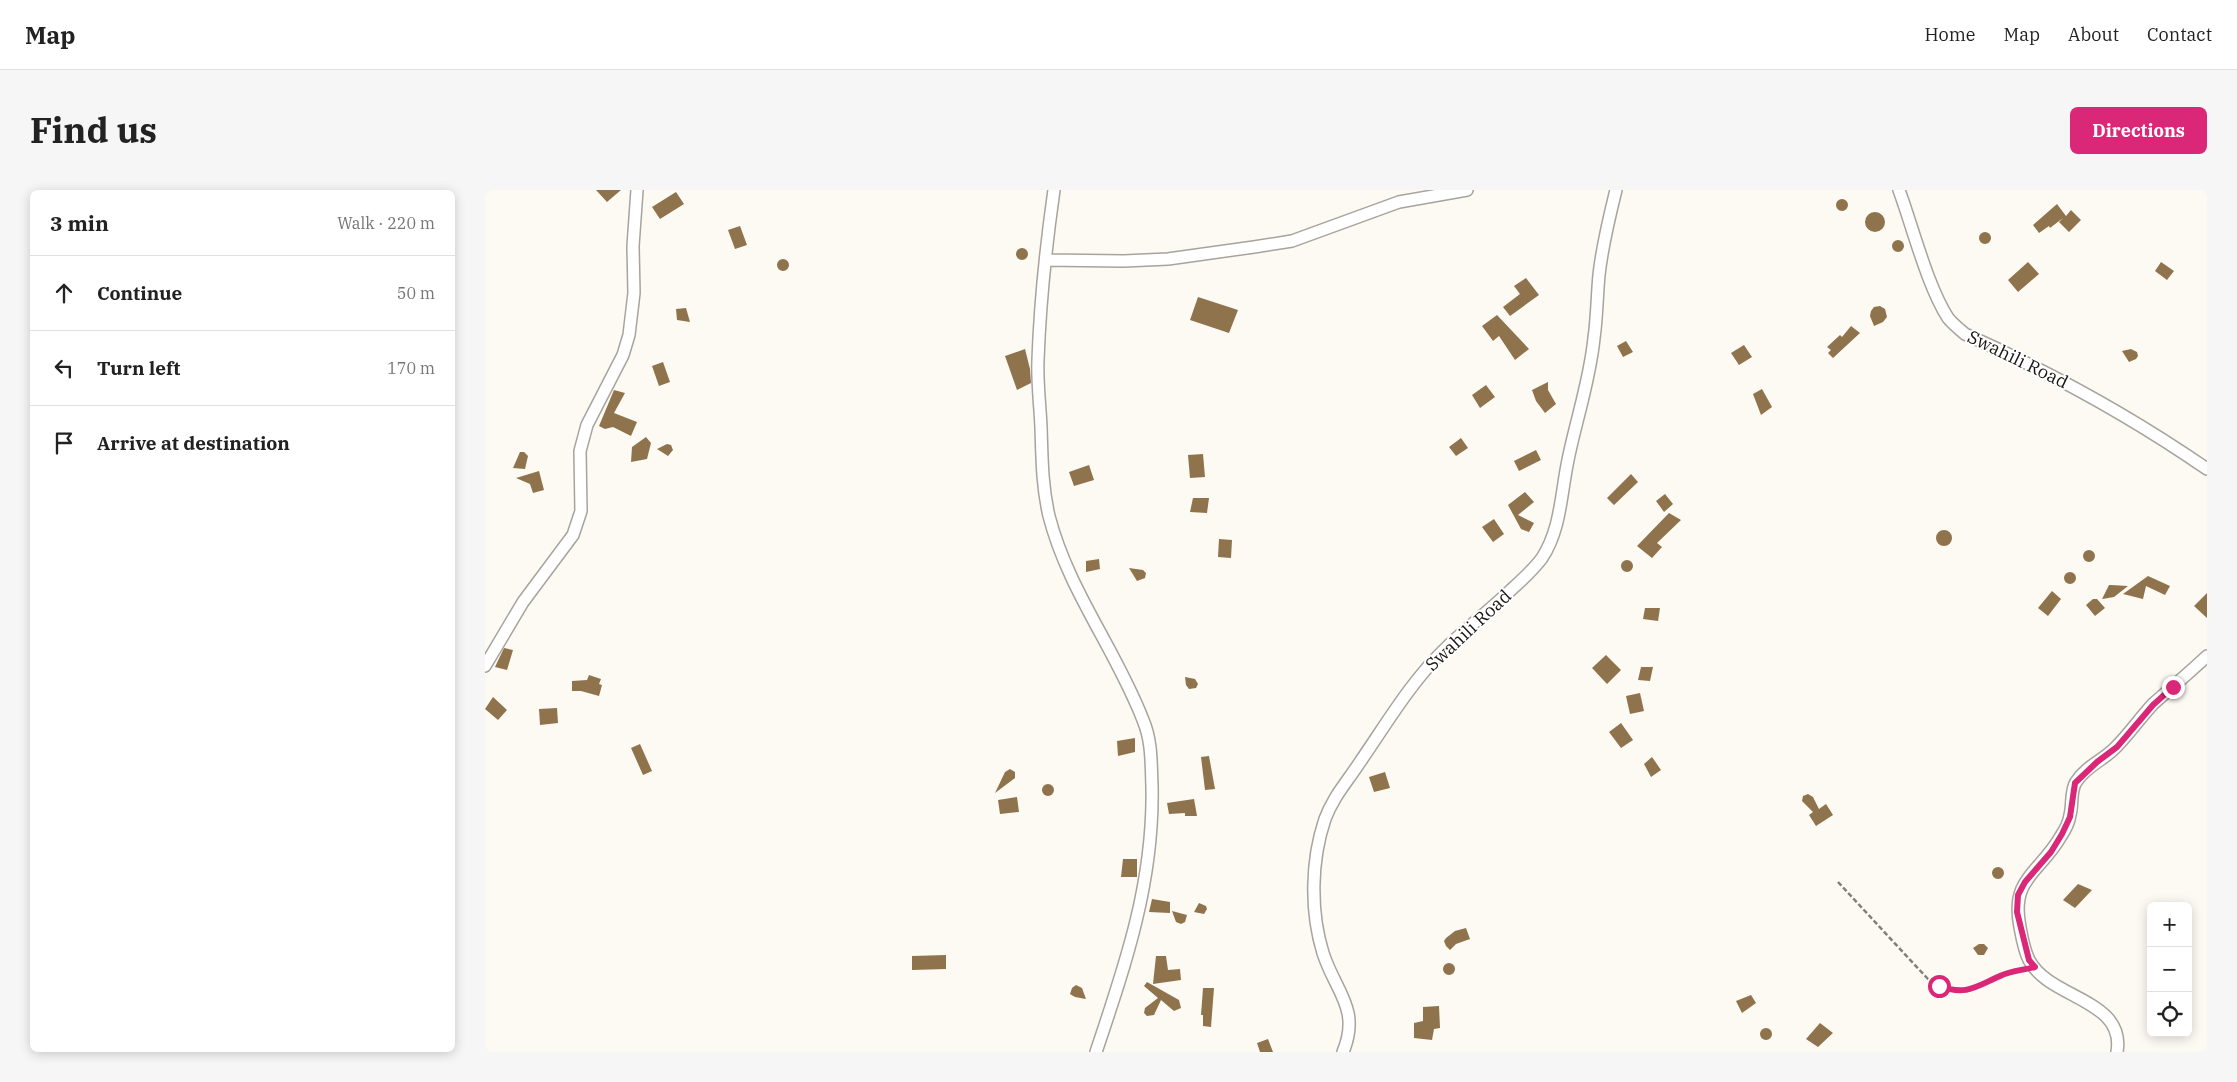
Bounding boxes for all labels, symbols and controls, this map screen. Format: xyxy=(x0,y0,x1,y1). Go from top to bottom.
text: Map xyxy=(25,19,75,51)
text: Home xyxy=(1924,23,1976,46)
text: Map xyxy=(2004,23,2040,46)
text: About xyxy=(2068,23,2119,46)
text: Contact xyxy=(2147,23,2212,46)
text: Find us xyxy=(30,107,157,153)
button: Directions xyxy=(2070,107,2207,154)
text: 3 min xyxy=(50,209,109,237)
text: Walk · 220 m xyxy=(337,213,435,233)
icon: ahead xyxy=(50,279,78,307)
text: Continue xyxy=(97,281,182,305)
text: 50 m xyxy=(397,283,435,303)
street label: Swahili Road xyxy=(1964,325,2072,393)
icon: left xyxy=(50,354,78,382)
text: Turn left xyxy=(97,356,180,380)
text: 170 m xyxy=(387,358,435,378)
icon: arrive xyxy=(50,429,78,457)
text: Arrive at destination xyxy=(97,431,290,455)
street label: Swahili Road xyxy=(1420,584,1516,676)
route end xyxy=(2162,676,2185,699)
map controls xyxy=(2147,902,2192,1037)
button: + xyxy=(2147,902,2192,947)
button: − xyxy=(2147,947,2192,992)
route start xyxy=(1928,975,1951,998)
button: locate xyxy=(2147,992,2192,1037)

